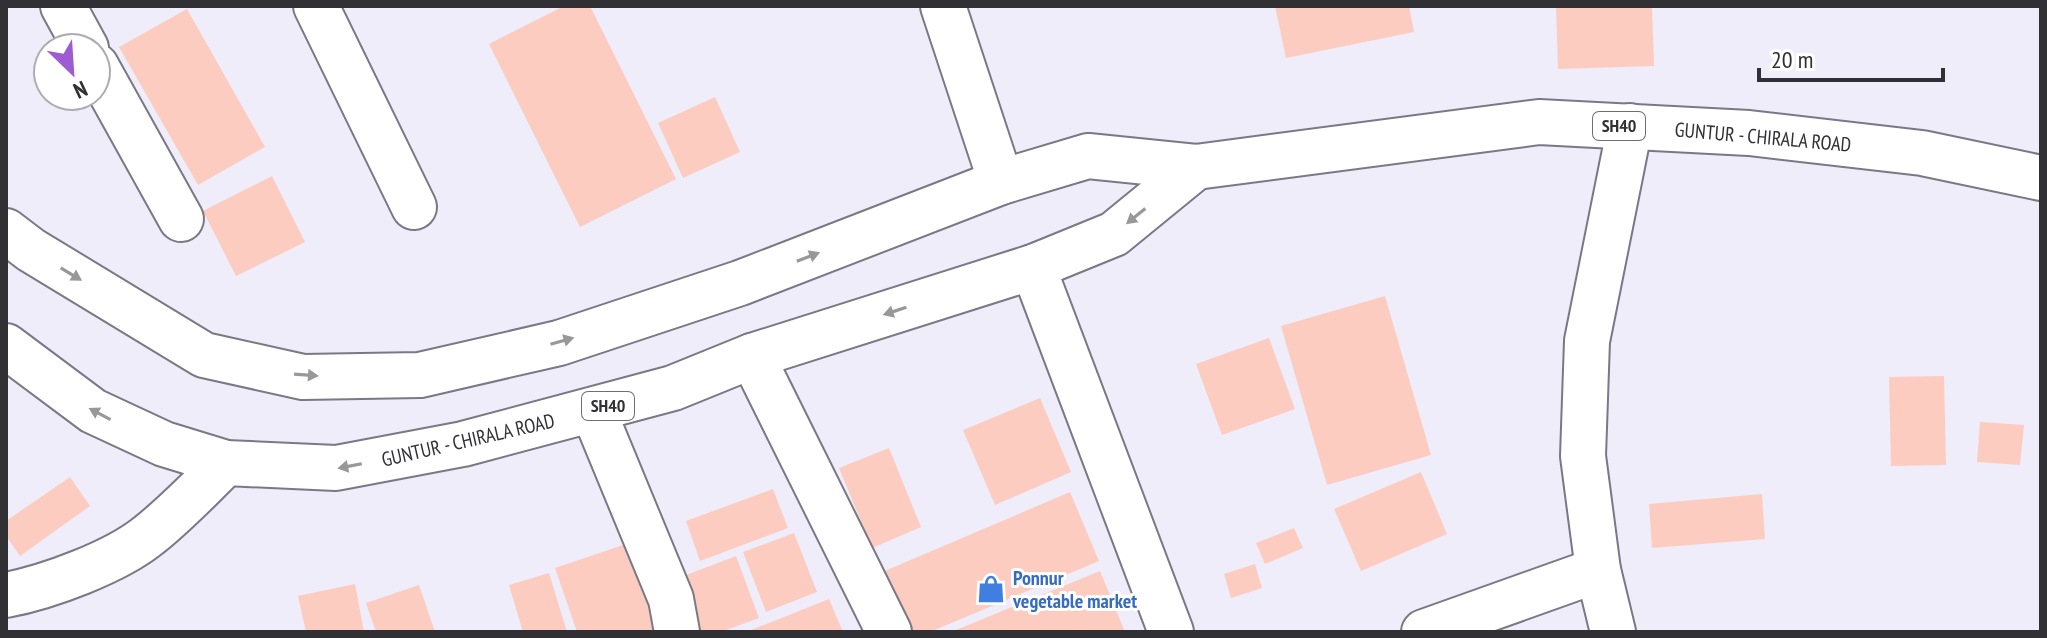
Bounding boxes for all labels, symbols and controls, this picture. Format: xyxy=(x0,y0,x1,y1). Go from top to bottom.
north arrow xyxy=(32,32,112,112)
scale bar xyxy=(1759,32,1943,82)
text: 20 m xyxy=(1771,44,1813,75)
text: N xyxy=(69,75,92,105)
road number: SH40 xyxy=(1593,112,1645,140)
street label: GUNTUR - CHIRALA ROAD xyxy=(1674,116,1852,158)
one-way arrow xyxy=(1125,208,1146,225)
one-way arrow xyxy=(796,250,820,263)
one-way arrow xyxy=(60,267,82,281)
one-way arrow xyxy=(883,305,907,318)
one-way arrow xyxy=(551,334,575,347)
one-way arrow xyxy=(294,369,319,382)
road number: SH40 xyxy=(582,392,634,420)
one-way arrow xyxy=(88,407,111,420)
street label: GUNTUR - CHIRALA ROAD xyxy=(379,407,557,473)
one-way arrow xyxy=(337,460,362,472)
place label: Ponnur vegetable market xyxy=(1012,565,1137,614)
shop icon: Ponnur vegetable market xyxy=(976,574,1006,604)

